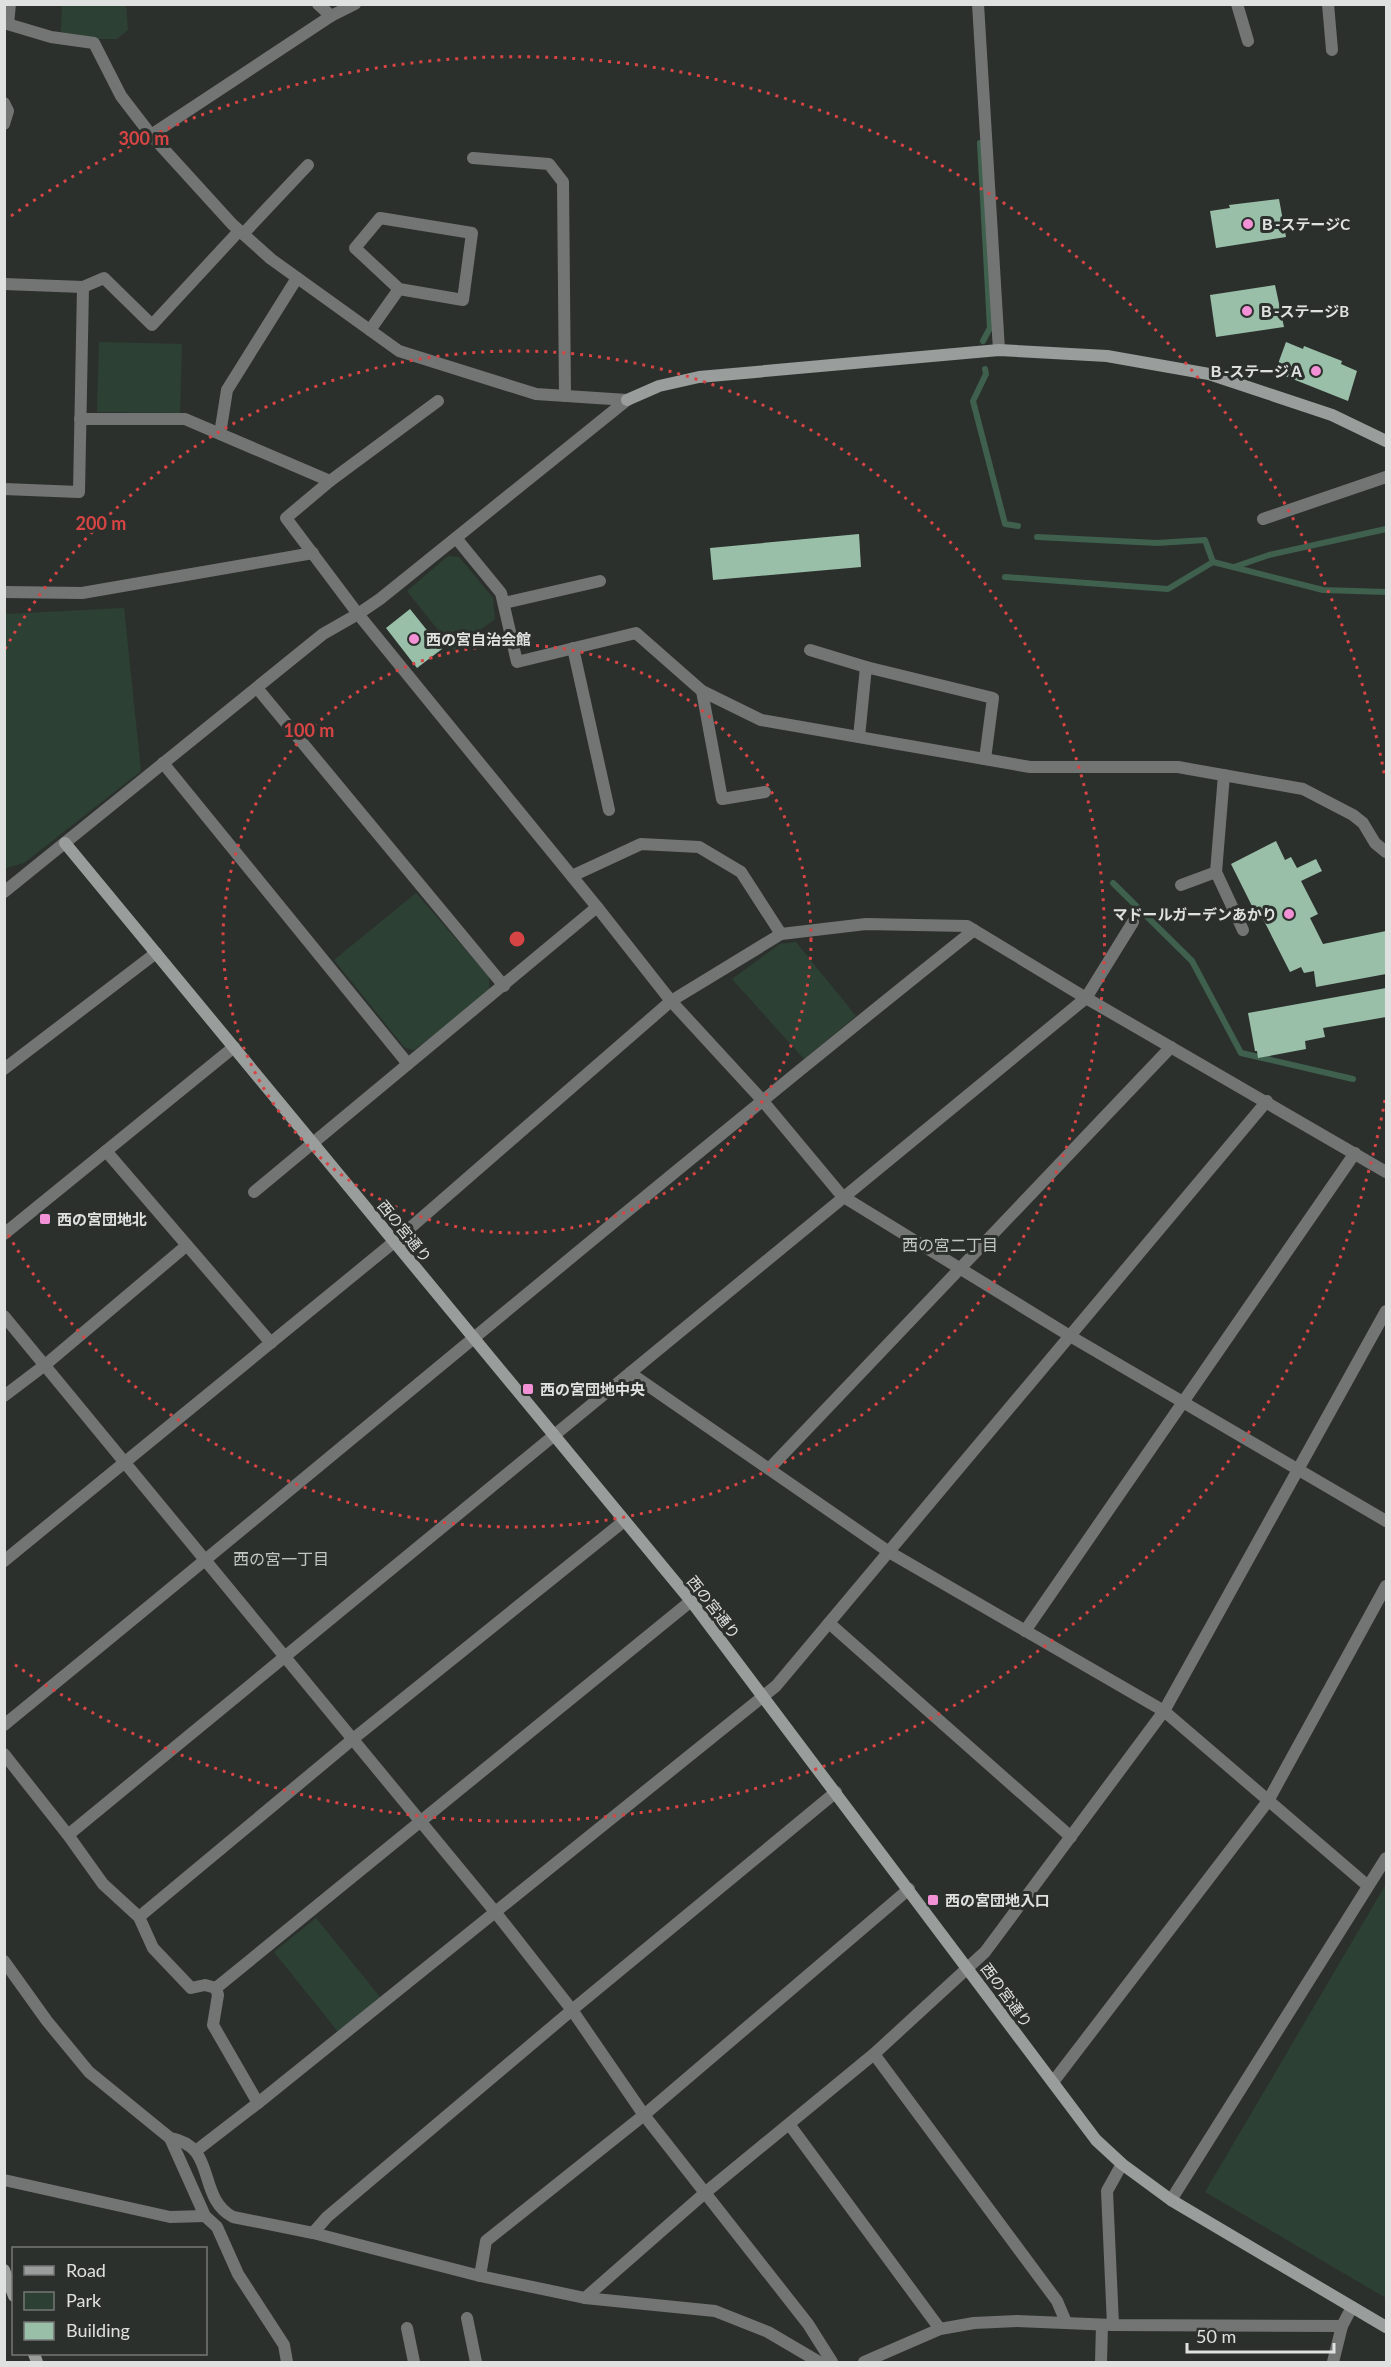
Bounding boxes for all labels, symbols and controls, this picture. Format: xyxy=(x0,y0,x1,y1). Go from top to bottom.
text: 300 m xyxy=(119,127,169,149)
place label: Ｂ‐ステージC xyxy=(1260,215,1350,233)
marker: Ｂ‐ステージC xyxy=(1241,217,1255,231)
place label: Ｂ‐ステージB xyxy=(1259,302,1349,320)
marker: Ｂ‐ステージB xyxy=(1240,304,1254,318)
place label: Ｂ‐ステージＡ xyxy=(1209,362,1304,380)
marker: Ｂ‐ステージＡ xyxy=(1309,364,1323,378)
text: 200 m xyxy=(76,512,126,534)
place label: 西の宮自治会館 xyxy=(426,630,531,648)
marker: 西の宮自治会館 xyxy=(407,632,421,646)
text: 100 m xyxy=(284,719,334,741)
place label: マドールガーデンあかり xyxy=(1112,905,1277,923)
marker: マドールガーデンあかり xyxy=(1282,907,1296,921)
centre of rings xyxy=(507,929,527,949)
street label: 西の宮通り xyxy=(374,1196,436,1266)
place label: 西の宮団地北 xyxy=(57,1210,147,1228)
marker: 西の宮団地北 xyxy=(38,1212,52,1226)
district label: 西の宮二丁目 xyxy=(902,1235,998,1254)
place label: 西の宮団地中央 xyxy=(540,1380,645,1398)
marker: 西の宮団地中央 xyxy=(521,1382,535,1396)
district label: 西の宮一丁目 xyxy=(233,1549,329,1568)
street label: 西の宮通り xyxy=(684,1572,744,1642)
place label: 西の宮団地入口 xyxy=(945,1891,1050,1909)
marker: 西の宮団地入口 xyxy=(926,1893,940,1907)
street label: 西の宮通り xyxy=(978,1959,1036,2031)
legend xyxy=(12,2247,207,2355)
text: Road xyxy=(66,2259,106,2281)
text: Park xyxy=(66,2289,102,2311)
scale bar xyxy=(1187,2316,1334,2354)
text: Building xyxy=(66,2319,130,2341)
text: 50 m xyxy=(1196,2325,1236,2347)

